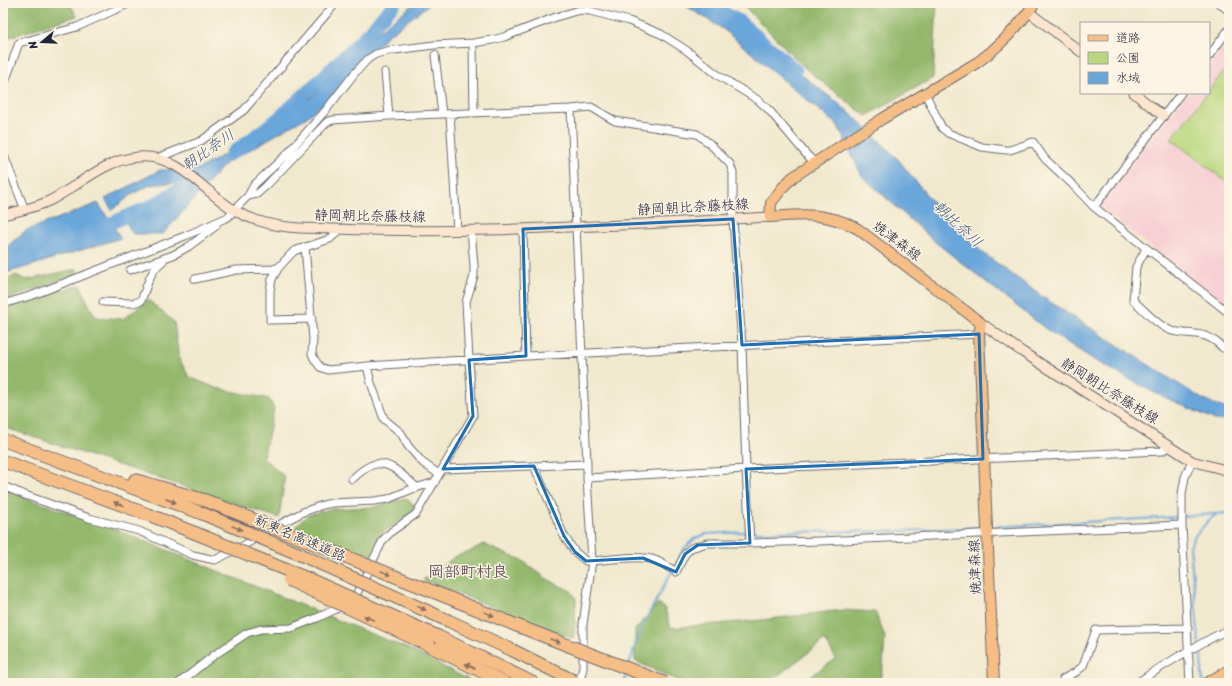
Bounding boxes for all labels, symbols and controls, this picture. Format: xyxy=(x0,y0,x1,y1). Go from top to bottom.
north arrow xyxy=(22,22,62,62)
legend xyxy=(1080,22,1210,94)
text: 道路 xyxy=(1116,27,1140,49)
text: N xyxy=(23,38,44,53)
text: 公園 xyxy=(1116,47,1140,69)
text: 水域 xyxy=(1116,67,1140,89)
water label: 朝比奈川 xyxy=(176,122,240,178)
street label: 静岡朝比奈藤枝線 xyxy=(636,192,750,222)
water label: 朝比奈川 xyxy=(927,194,989,254)
street label: 静岡朝比奈藤枝線 xyxy=(314,203,426,229)
street label: 焼津森線 xyxy=(867,214,927,268)
street label: 静岡朝比奈藤枝線 xyxy=(1056,351,1164,431)
one-way arrow xyxy=(165,499,177,505)
one-way arrow xyxy=(113,500,125,506)
street label: 新東名高速道路 xyxy=(250,507,350,569)
one-way arrow xyxy=(232,526,244,532)
street label: 焼津森線 xyxy=(962,539,988,595)
district label: 岡部町村良 xyxy=(428,557,508,586)
one-way arrow xyxy=(381,571,393,577)
one-way arrow xyxy=(415,605,426,611)
one-way arrow xyxy=(483,612,495,618)
one-way arrow xyxy=(364,615,375,621)
one-way arrow xyxy=(549,638,561,644)
one-way arrow xyxy=(465,663,476,669)

